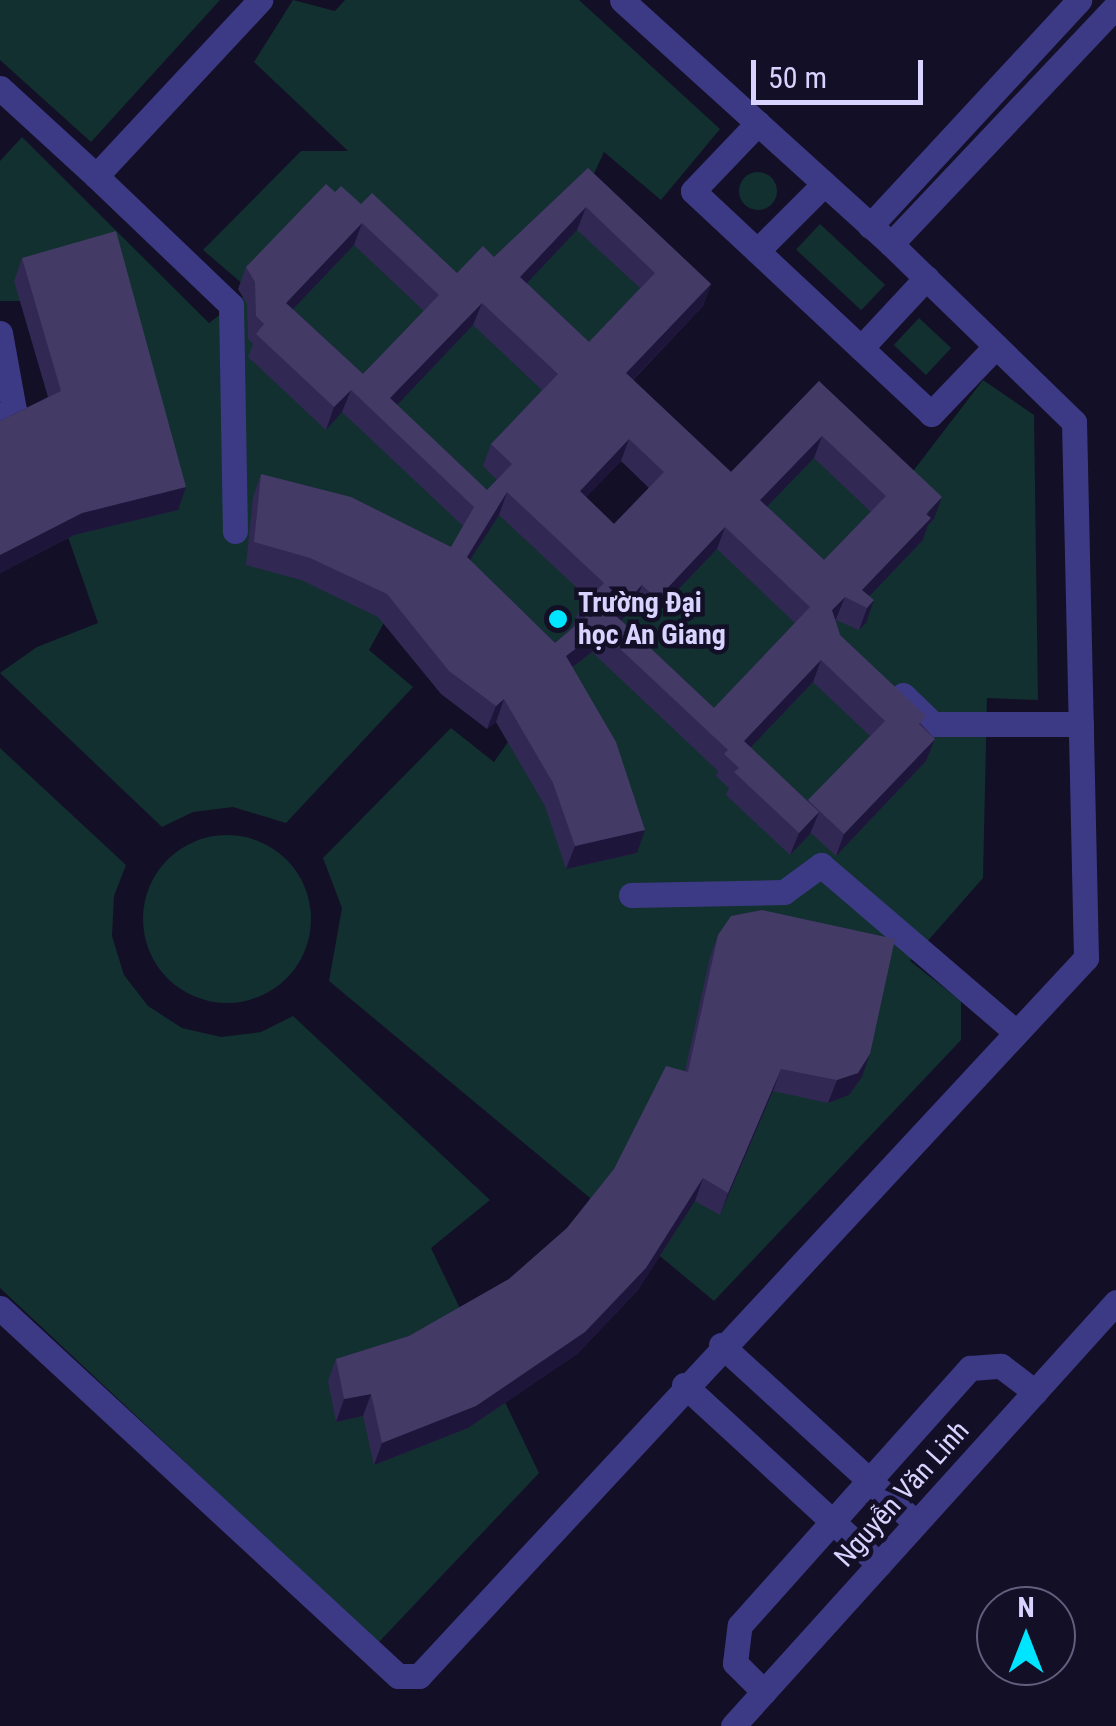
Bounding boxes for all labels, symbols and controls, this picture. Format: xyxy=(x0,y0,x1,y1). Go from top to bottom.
scale bar xyxy=(756,40,928,102)
text: 50 m xyxy=(768,60,827,95)
place label: Trường Đại học An Giang xyxy=(578,586,726,652)
marker: Trường Đại học An Giang xyxy=(547,608,569,630)
street label: Nguyễn Văn Linh xyxy=(828,1414,976,1574)
north arrow xyxy=(976,1586,1076,1686)
text: N xyxy=(1017,1591,1035,1624)

